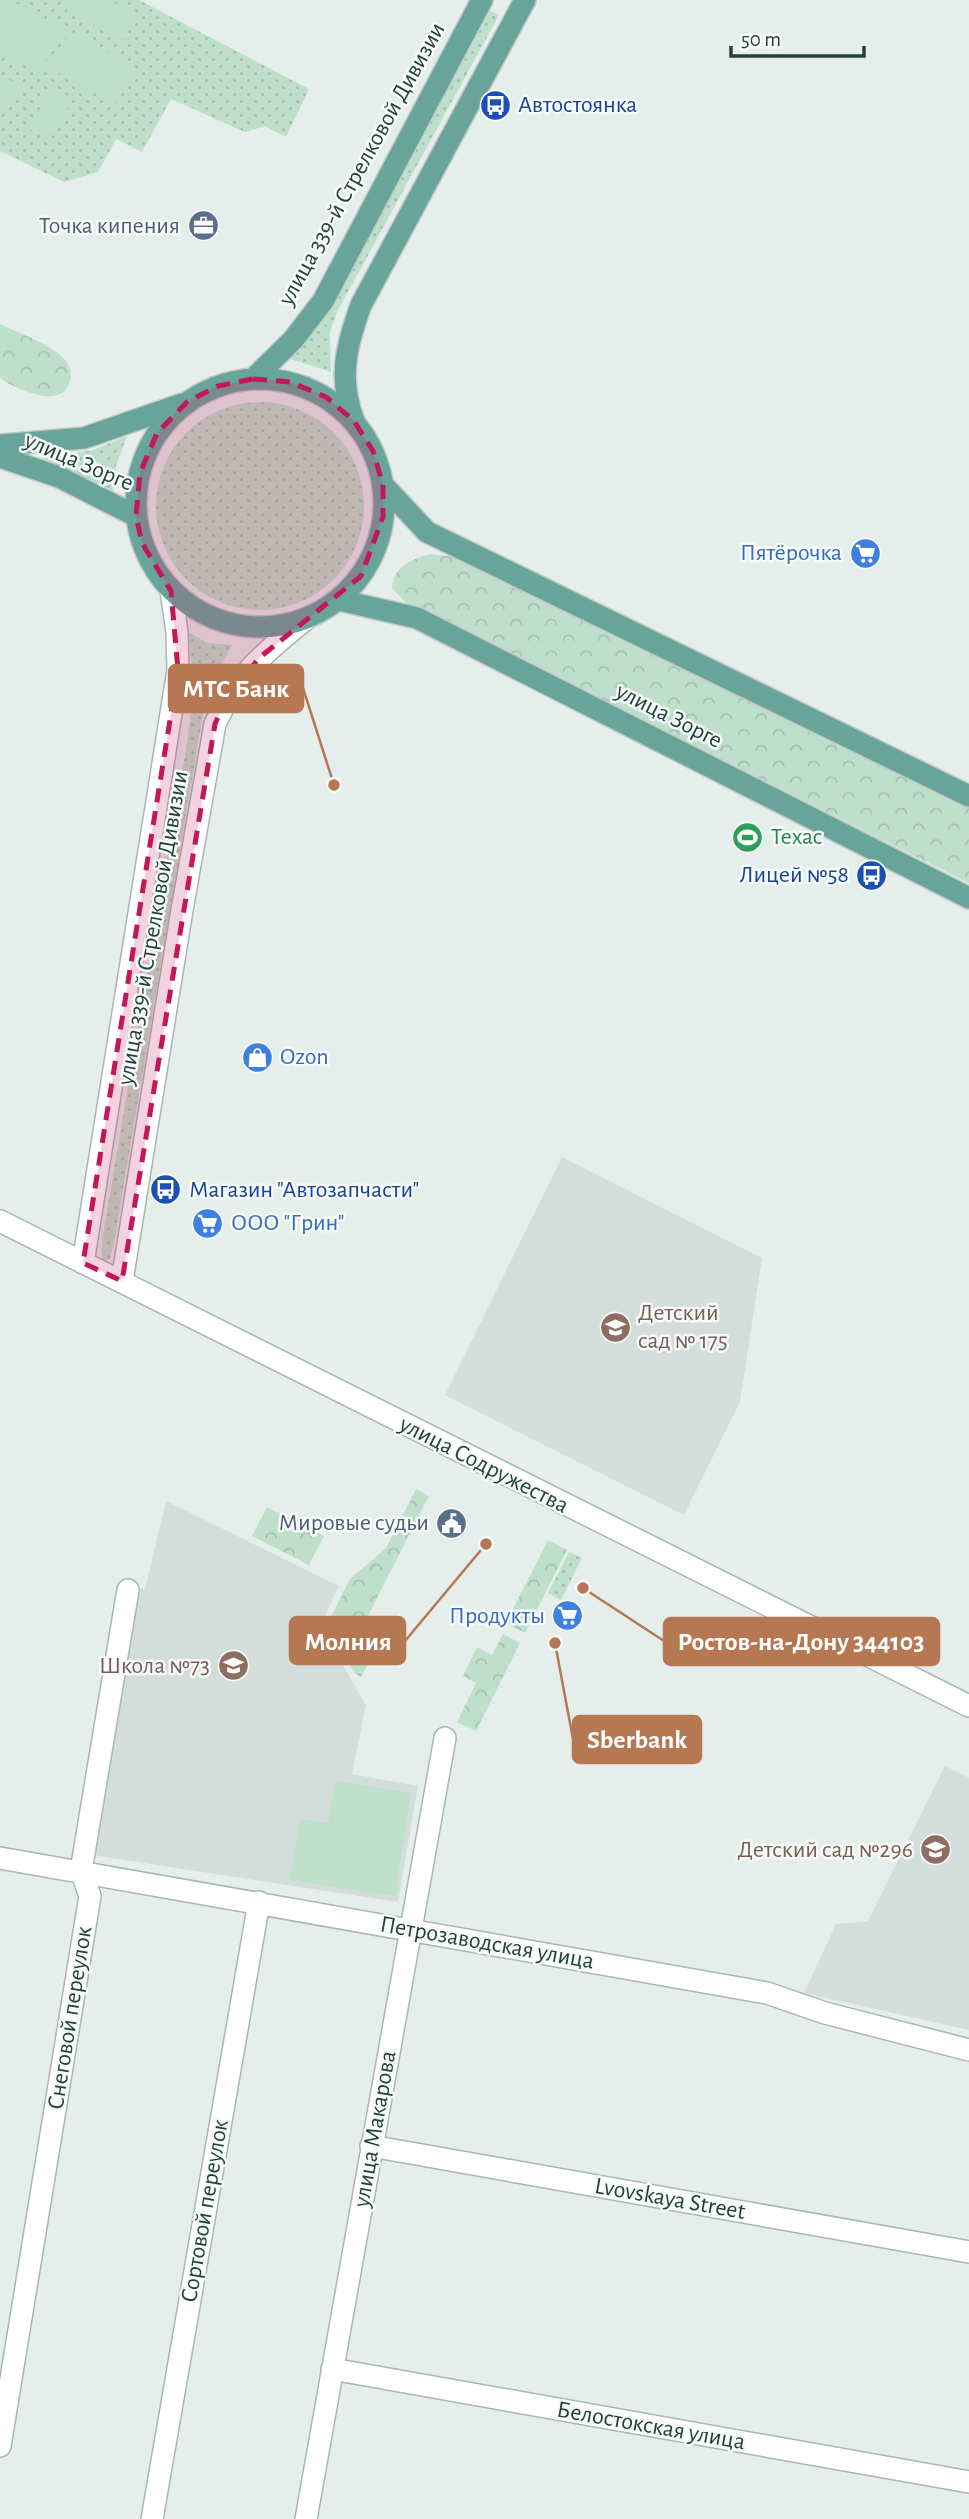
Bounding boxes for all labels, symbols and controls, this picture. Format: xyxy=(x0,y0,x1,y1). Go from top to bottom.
scale bar xyxy=(731,14,864,58)
street label: улица 339-й Стрелковой Дивизии xyxy=(274,19,450,310)
text: 50 m xyxy=(741,29,781,50)
bus stop icon: Автостоянка xyxy=(478,88,512,122)
place label: Автостоянка xyxy=(518,93,637,117)
office icon: Точка кипения xyxy=(186,209,220,243)
place label: Точка кипения xyxy=(39,214,180,238)
street label: улица Зорге xyxy=(20,428,137,496)
supermarket icon: Пятёрочка xyxy=(848,536,882,570)
place label: Пятёрочка xyxy=(740,541,842,565)
callout: МТС Банк xyxy=(169,665,303,712)
text: МТС Банк xyxy=(183,676,289,702)
street label: улица Зорге xyxy=(611,679,726,753)
street label: улица 339-й Стрелковой Дивизии xyxy=(113,769,193,1088)
sports icon: Техас xyxy=(731,820,765,854)
place label: Техас xyxy=(771,825,823,849)
bus stop icon: Лицей №58 xyxy=(855,858,889,892)
place label: Лицей №58 xyxy=(739,863,849,887)
shop icon: Ozon xyxy=(240,1040,274,1074)
place label: Ozon xyxy=(280,1045,329,1069)
bus stop icon: Магазин "Автозапчасти" xyxy=(149,1173,183,1207)
place label: Магазин "Автозапчасти" xyxy=(189,1178,419,1202)
supermarket icon: ООО "Грин" xyxy=(191,1206,225,1240)
place label: ООО "Грин" xyxy=(231,1211,344,1235)
place label: Детский сад № 175 xyxy=(638,1301,728,1353)
school or university icon: Детский сад № 175 xyxy=(598,1310,632,1344)
street label: улица Содружества xyxy=(395,1412,572,1518)
public building icon: Мировые судьи xyxy=(435,1506,469,1540)
place label: Мировые судьи xyxy=(279,1511,429,1535)
supermarket icon: Продукты xyxy=(551,1599,585,1633)
place label: Продукты xyxy=(449,1604,545,1628)
callout: Молния xyxy=(290,1617,405,1664)
callout: Ростов-на-Дону 344103 xyxy=(664,1618,939,1665)
text: Молния xyxy=(304,1629,392,1655)
text: Ростов-на-Дону 344103 xyxy=(678,1629,924,1655)
school or university icon: Школа №73 xyxy=(216,1649,250,1683)
place label: Школа №73 xyxy=(99,1654,210,1678)
callout: Sberbank xyxy=(573,1716,701,1763)
text: Sberbank xyxy=(587,1727,687,1753)
school or university icon: Детский сад №296 xyxy=(919,1833,953,1867)
place label: Детский сад №296 xyxy=(737,1838,913,1862)
street label: Петрозаводская улица xyxy=(378,1912,596,1974)
street label: Снеговой переулок xyxy=(44,1925,96,2111)
street label: улица Макарова xyxy=(349,2049,401,2210)
street label: Сортовой переулок xyxy=(177,2118,233,2304)
street label: Lvovskaya Street xyxy=(593,2174,747,2224)
street label: Белостокская улица xyxy=(555,2398,747,2454)

